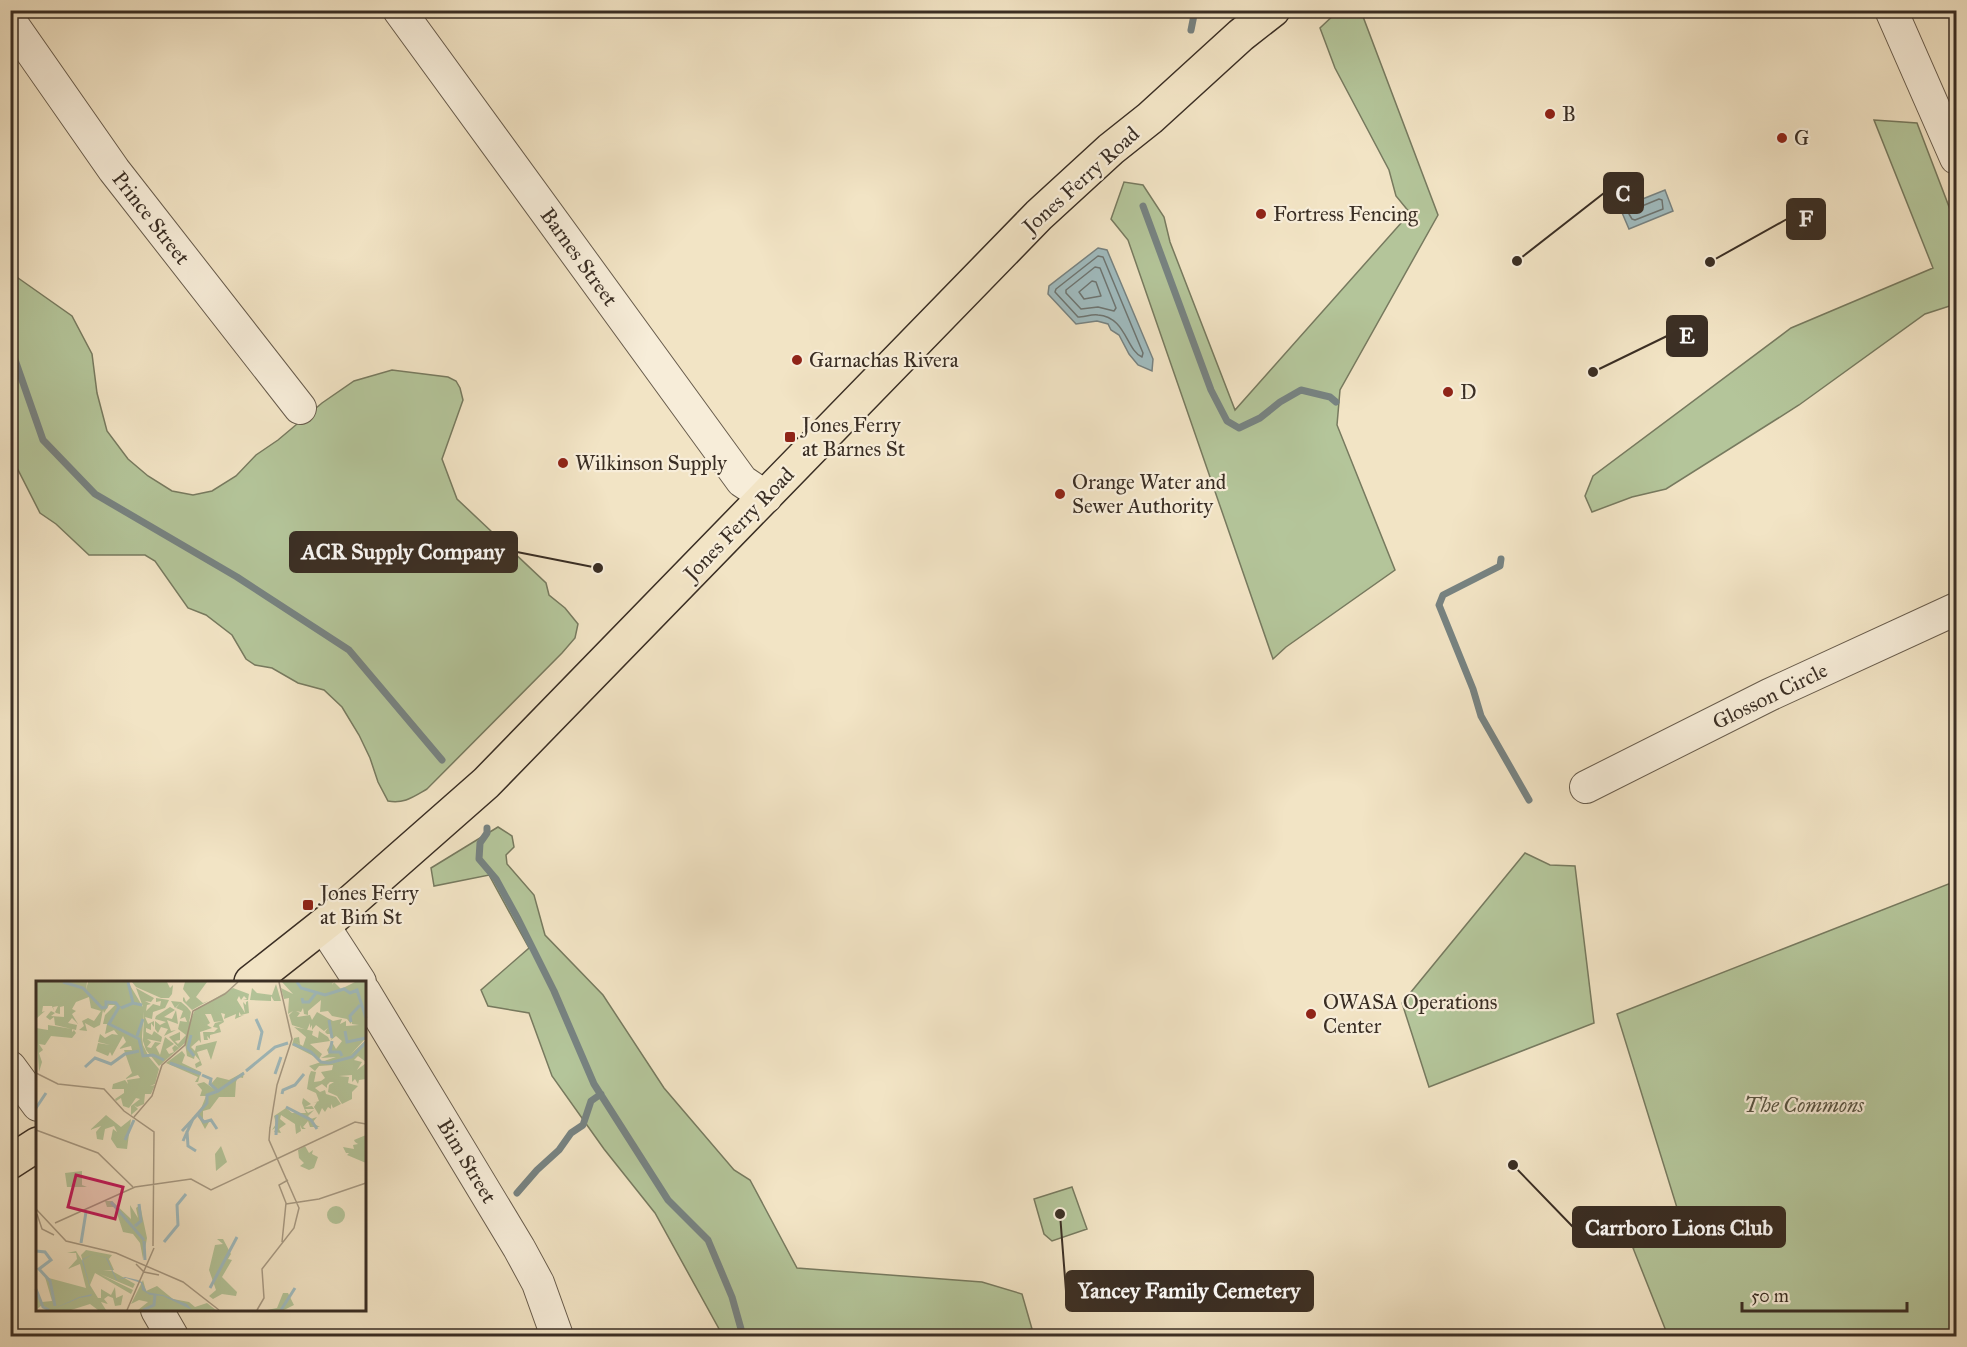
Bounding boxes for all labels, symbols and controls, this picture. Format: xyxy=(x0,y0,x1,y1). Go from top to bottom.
place label: B xyxy=(1562,101,1576,127)
marker: B xyxy=(1543,107,1557,121)
street label: Jones Ferry Road xyxy=(1016,121,1145,240)
place label: G xyxy=(1794,125,1809,151)
marker: G xyxy=(1775,131,1789,145)
street label: Prince Street xyxy=(107,166,196,270)
callout: C xyxy=(1604,173,1643,213)
text: C xyxy=(1616,180,1631,207)
callout: F xyxy=(1787,199,1825,239)
place label: Fortress Fencing xyxy=(1273,201,1418,227)
street label: Barnes Street xyxy=(535,203,624,312)
text: F xyxy=(1799,205,1814,232)
marker: Fortress Fencing xyxy=(1254,207,1268,221)
callout: E xyxy=(1667,316,1707,356)
text: E xyxy=(1679,322,1695,349)
place label: Garnachas Rivera xyxy=(809,347,959,373)
marker: Garnachas Rivera xyxy=(790,353,804,367)
place label: D xyxy=(1460,379,1477,405)
marker: D xyxy=(1441,385,1455,399)
place label: Jones Ferry at Barnes St xyxy=(800,412,906,462)
marker: Jones Ferry at Barnes St xyxy=(783,430,797,444)
place label: Wilkinson Supply xyxy=(575,450,728,476)
marker: Wilkinson Supply xyxy=(556,456,570,470)
street label: Jones Ferry Road xyxy=(677,461,800,588)
place label: Orange Water and Sewer Authority xyxy=(1072,469,1227,519)
marker: Orange Water and Sewer Authority xyxy=(1053,487,1067,501)
callout: ACR Supply Company xyxy=(290,532,517,572)
text: ACR Supply Company xyxy=(299,538,506,565)
street label: Glosson Circle xyxy=(1708,657,1832,735)
place label: Jones Ferry at Bim St xyxy=(318,880,420,930)
marker: Jones Ferry at Bim St xyxy=(301,898,315,912)
inset map xyxy=(36,981,366,1311)
place label: OWASA Operations Center xyxy=(1323,989,1498,1039)
marker: OWASA Operations Center xyxy=(1304,1007,1318,1021)
park label: The Commons xyxy=(1744,1092,1865,1118)
street label: Bim Street xyxy=(432,1114,503,1208)
callout: Carrboro Lions Club xyxy=(1573,1207,1785,1247)
text: Carrboro Lions Club xyxy=(1585,1214,1773,1241)
callout: Yancey Family Cemetery xyxy=(1066,1271,1313,1311)
scale bar xyxy=(1742,1275,1907,1313)
text: Yancey Family Cemetery xyxy=(1077,1277,1302,1304)
text: 50 m xyxy=(1751,1285,1789,1307)

